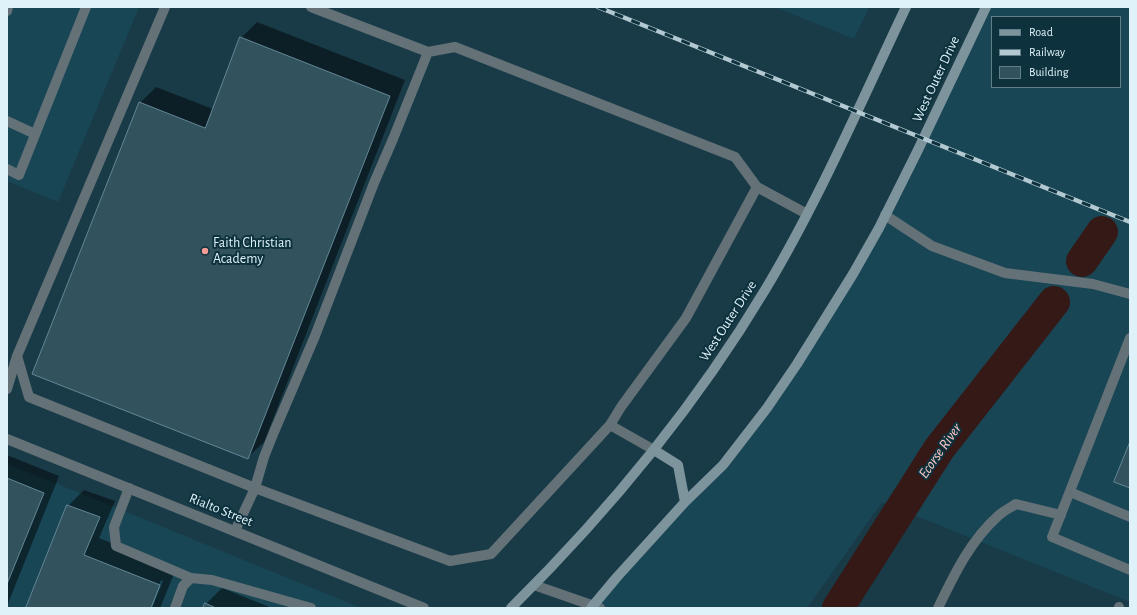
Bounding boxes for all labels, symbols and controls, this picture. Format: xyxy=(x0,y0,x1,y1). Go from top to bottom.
legend xyxy=(991,16,1121,88)
text: Road xyxy=(1029,26,1053,38)
street label: West Outer Drive xyxy=(909,33,963,125)
text: Railway xyxy=(1029,46,1065,58)
text: Building xyxy=(1029,66,1069,78)
place label: Faith Christian Academy xyxy=(213,235,291,268)
marker: Faith Christian Academy xyxy=(200,246,210,256)
street label: West Outer Drive xyxy=(696,277,760,365)
water label: Ecorse River xyxy=(915,420,965,482)
street label: Rialto Street xyxy=(187,490,255,530)

